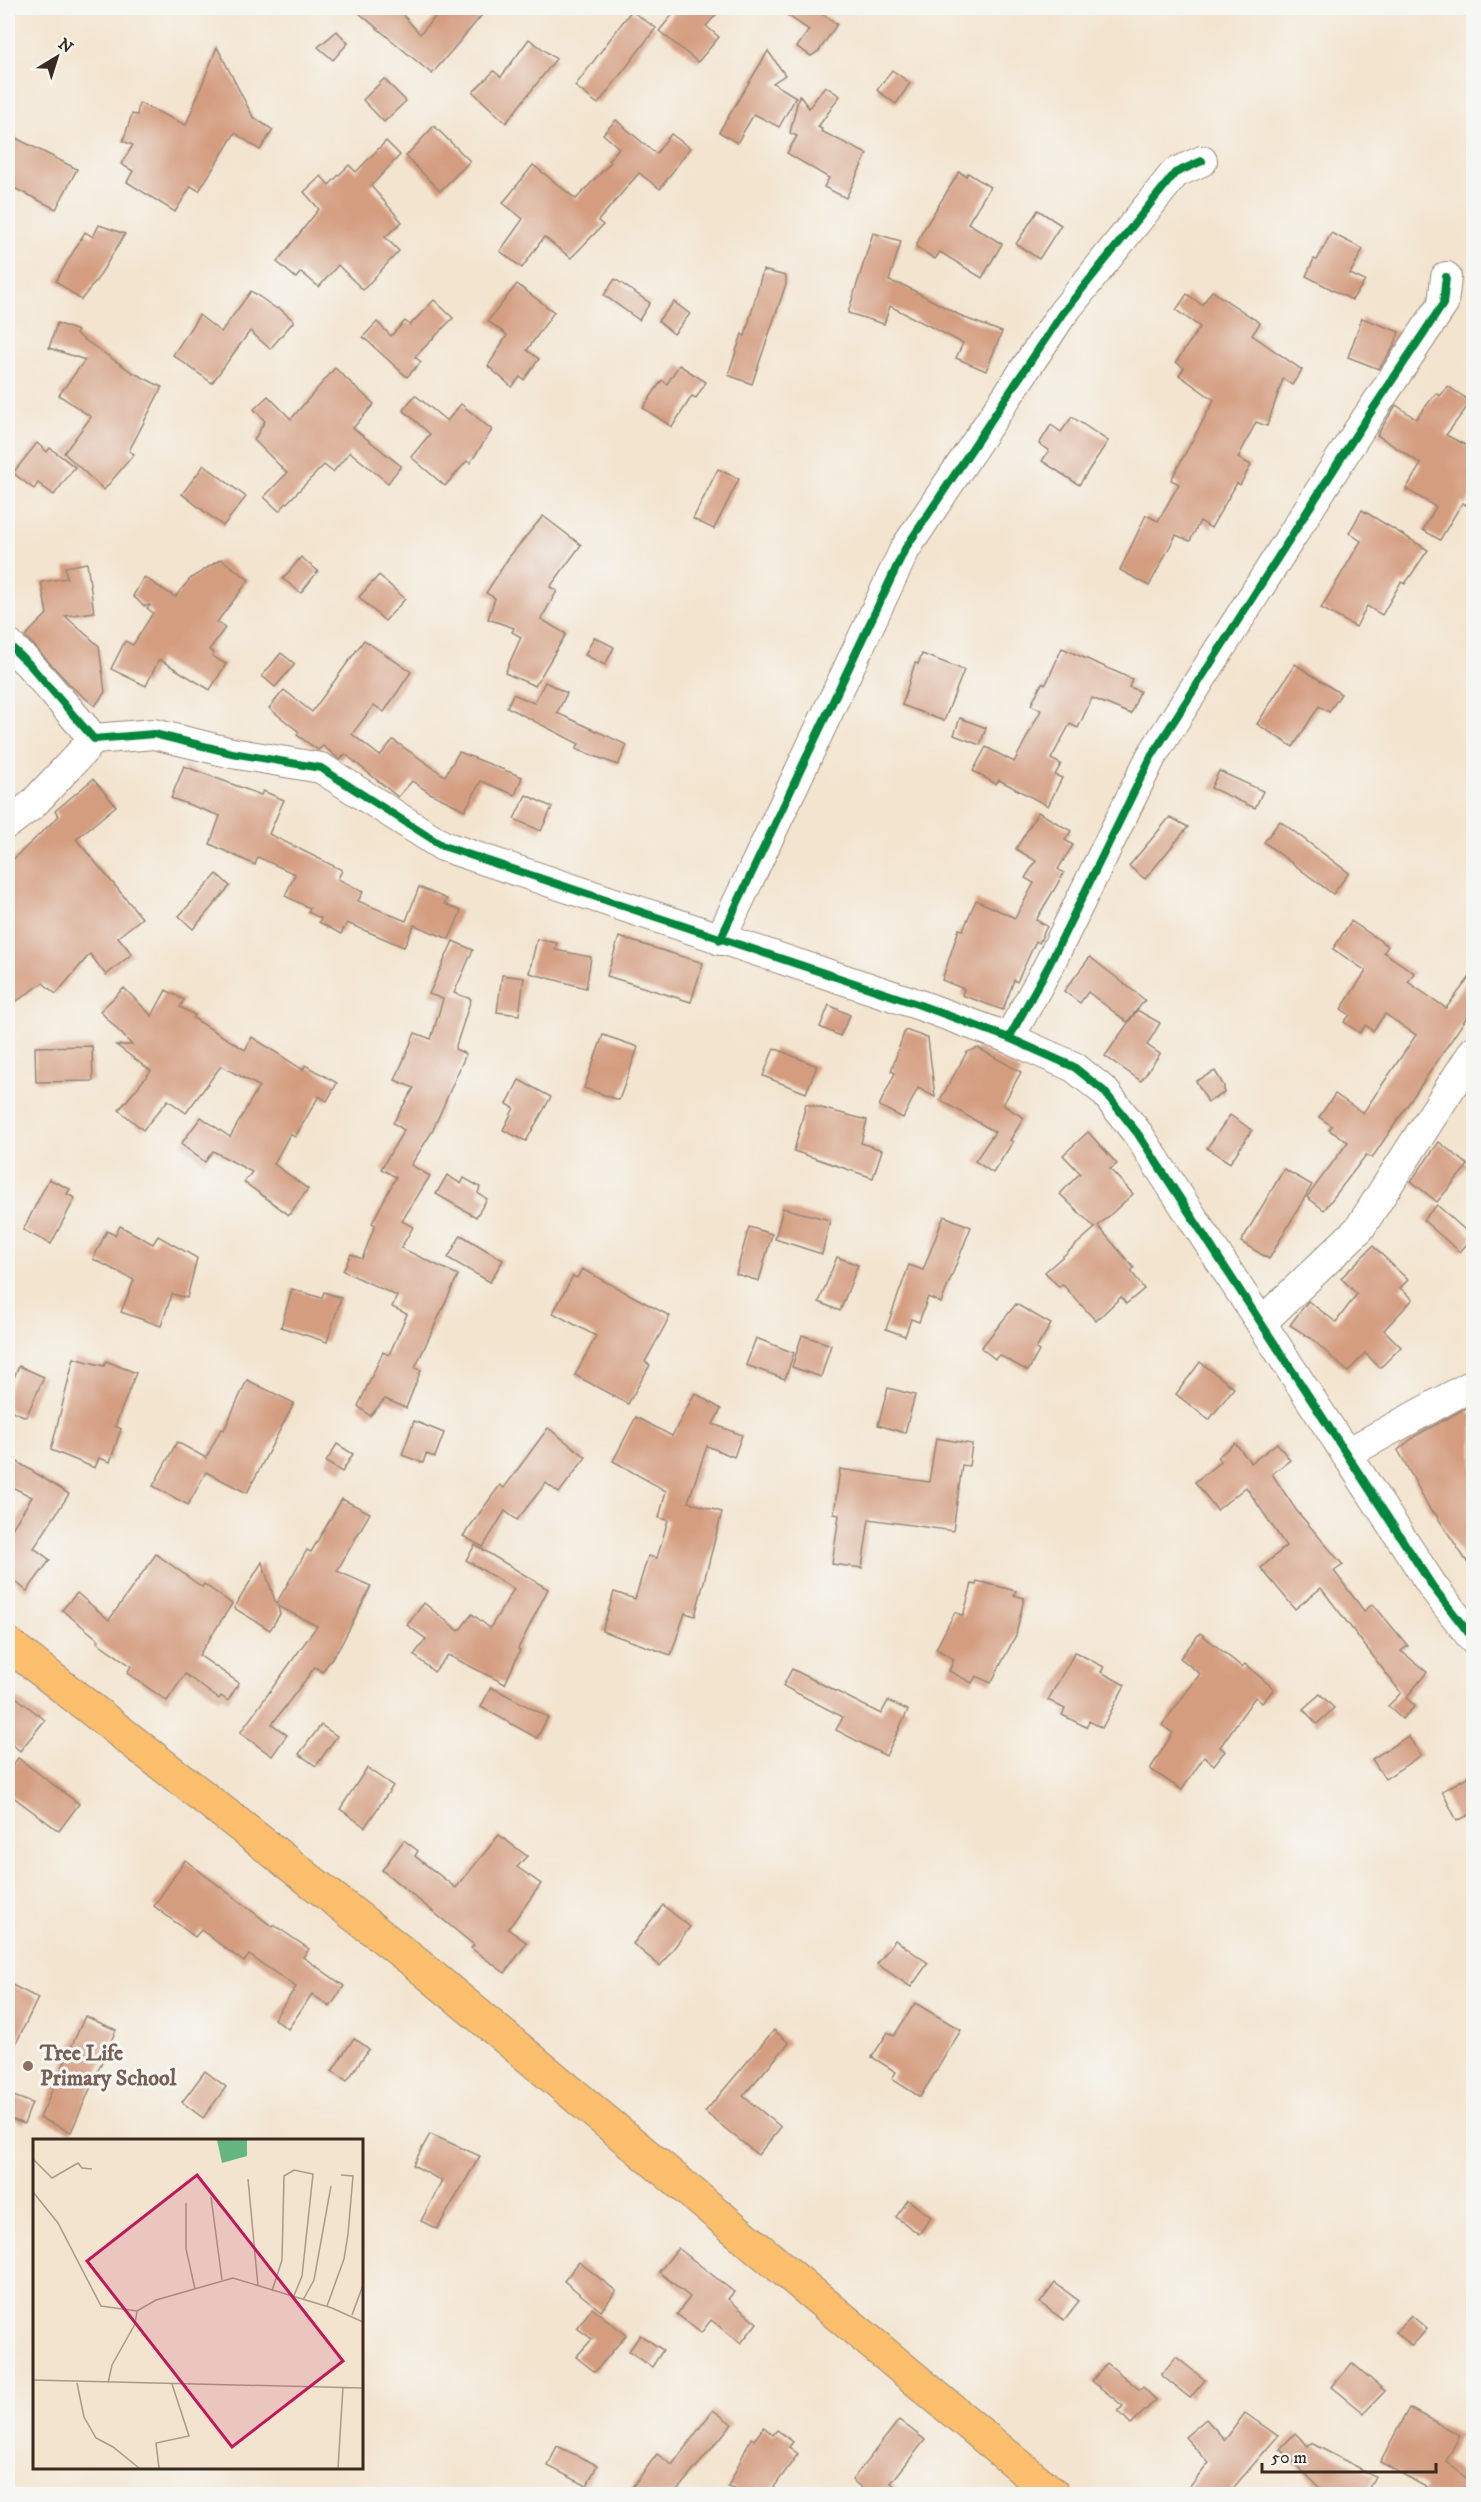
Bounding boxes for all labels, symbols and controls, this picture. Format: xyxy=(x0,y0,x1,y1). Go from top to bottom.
north arrow xyxy=(27,27,87,87)
text: N xyxy=(54,34,77,58)
place label: Tree Life Primary School xyxy=(39,2040,177,2092)
marker: Tree Life Primary School xyxy=(21,2059,35,2073)
inset map xyxy=(33,2139,363,2469)
scale bar xyxy=(1262,2436,1436,2474)
text: 50 m xyxy=(1271,2447,1307,2469)

